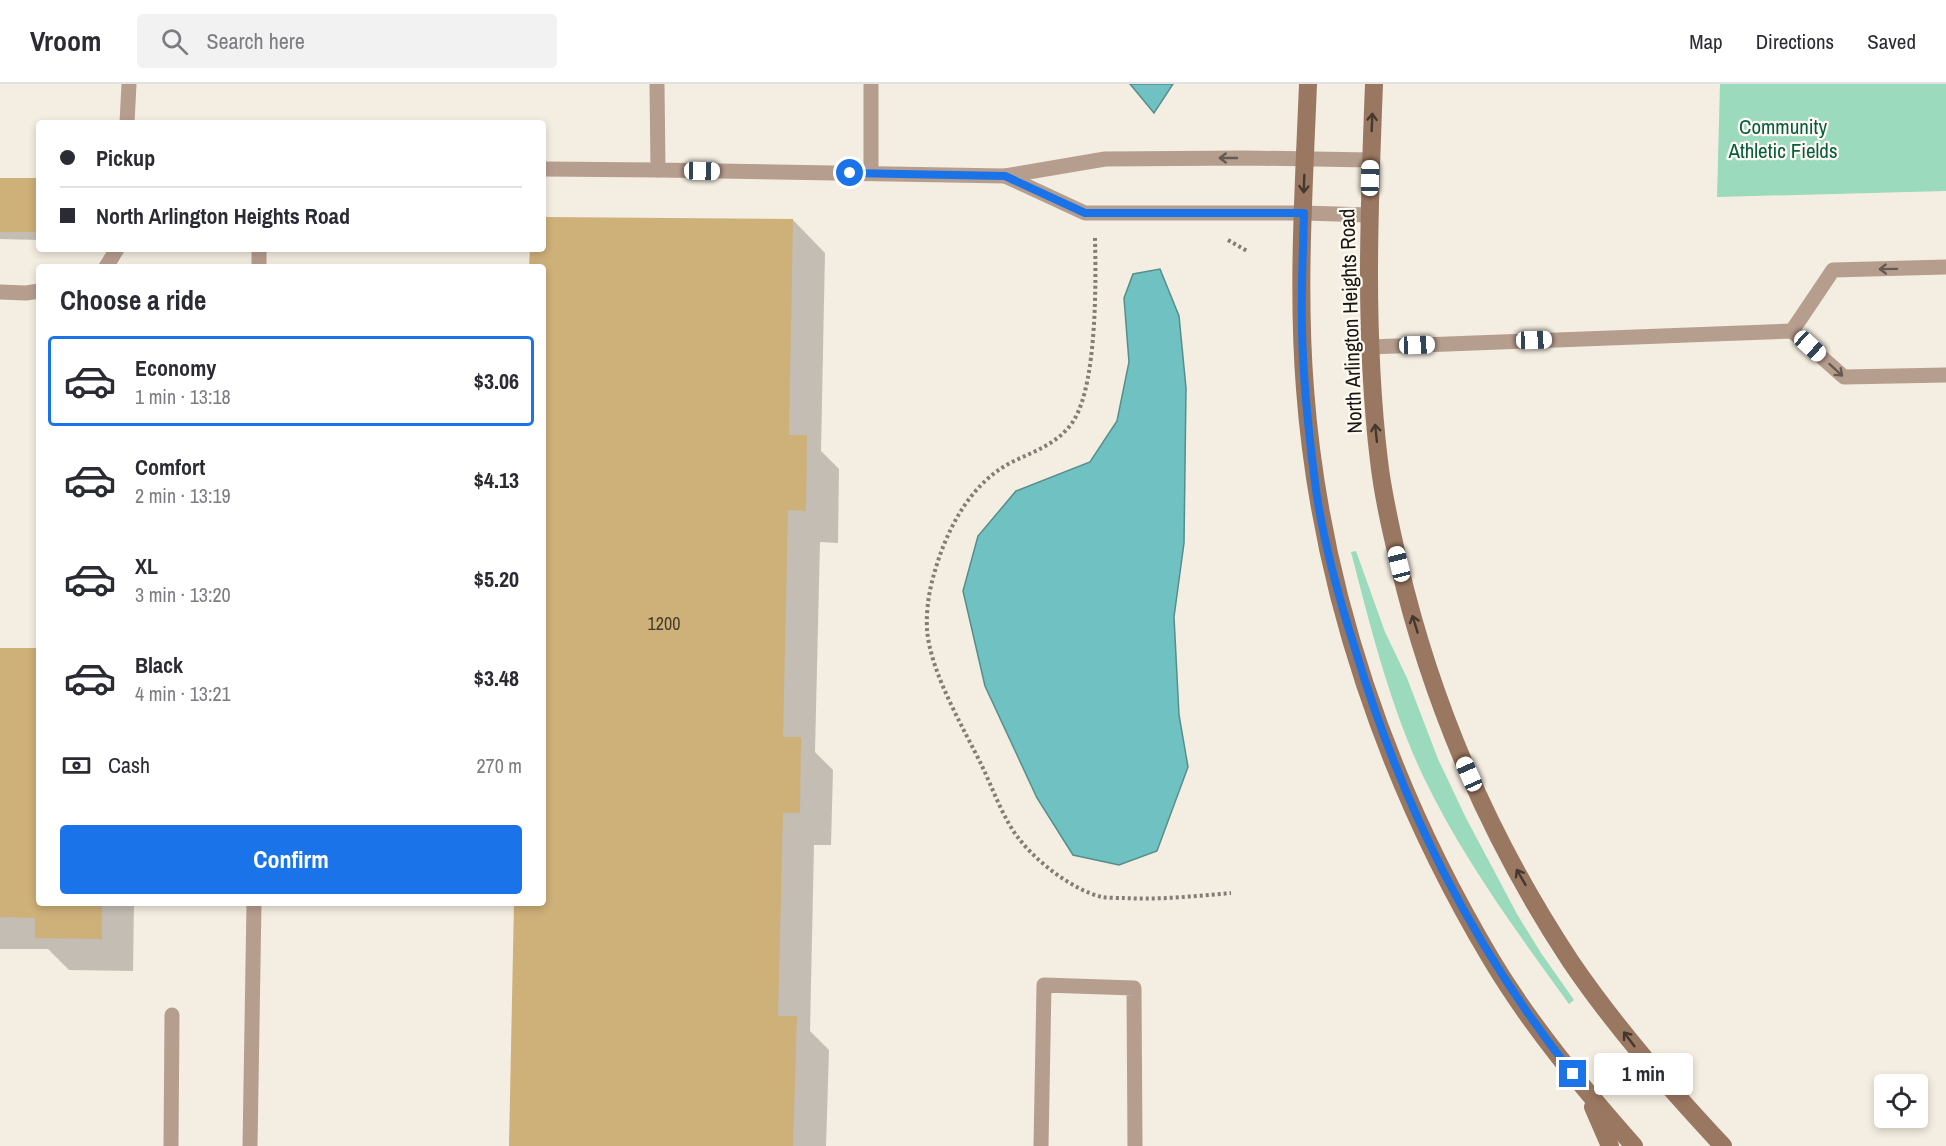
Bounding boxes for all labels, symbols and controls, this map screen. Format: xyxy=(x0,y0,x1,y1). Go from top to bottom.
search box xyxy=(137,14,557,68)
text: Vroom xyxy=(30,22,101,60)
icon: search xyxy=(158,25,191,58)
text: Search here xyxy=(206,26,305,56)
text: Map xyxy=(1689,27,1723,56)
text: Directions xyxy=(1756,27,1834,56)
text: Saved xyxy=(1867,27,1916,56)
park label: Community Athletic Fields xyxy=(1727,112,1838,165)
one-way arrow xyxy=(1367,113,1378,133)
text: Pickup xyxy=(96,143,155,173)
one-way arrow xyxy=(1219,152,1239,164)
route start xyxy=(836,159,863,186)
car xyxy=(1361,160,1379,196)
car xyxy=(684,162,720,180)
one-way arrow xyxy=(1299,174,1310,194)
text: North Arlington Heights Road xyxy=(96,201,350,231)
street label: North Arlington Heights Road xyxy=(1332,208,1369,434)
one-way arrow xyxy=(1878,263,1898,275)
text: Choose a ride xyxy=(60,282,206,318)
car xyxy=(1791,327,1829,365)
car xyxy=(1516,330,1552,350)
car xyxy=(1399,335,1435,355)
text: Economy xyxy=(135,353,216,383)
icon: car xyxy=(63,354,117,408)
one-way arrow xyxy=(1828,363,1843,377)
text: $3.06 xyxy=(474,366,519,396)
text: 1 min · 13:18 xyxy=(135,383,231,410)
one-way arrow xyxy=(1370,424,1381,444)
text: Comfort xyxy=(135,452,205,482)
icon: car xyxy=(63,453,117,507)
text: $4.13 xyxy=(474,465,519,495)
text: 2 min · 13:19 xyxy=(135,482,231,509)
car xyxy=(1386,544,1412,584)
text: XL xyxy=(135,551,158,581)
icon: car xyxy=(63,552,117,606)
text: $5.20 xyxy=(474,564,519,594)
text: 3 min · 13:20 xyxy=(135,581,231,608)
house number: 1200 xyxy=(648,611,680,636)
one-way arrow xyxy=(1409,615,1420,634)
text: Black xyxy=(135,650,183,680)
icon: car xyxy=(63,651,117,705)
text: $3.48 xyxy=(474,663,519,693)
text: 4 min · 13:21 xyxy=(135,680,231,707)
icon: cash xyxy=(60,749,93,782)
text: Cash xyxy=(108,750,150,780)
text: 270 m xyxy=(476,752,522,779)
car xyxy=(1453,754,1485,794)
button: Confirm xyxy=(60,825,522,894)
one-way arrow xyxy=(1515,869,1527,886)
one-way arrow xyxy=(1622,1031,1635,1047)
callout: 1 min xyxy=(1594,1053,1693,1095)
route end xyxy=(1559,1060,1586,1087)
text: 1 min xyxy=(1622,1060,1665,1087)
map controls xyxy=(1874,1074,1928,1128)
button: locate xyxy=(1874,1074,1928,1128)

